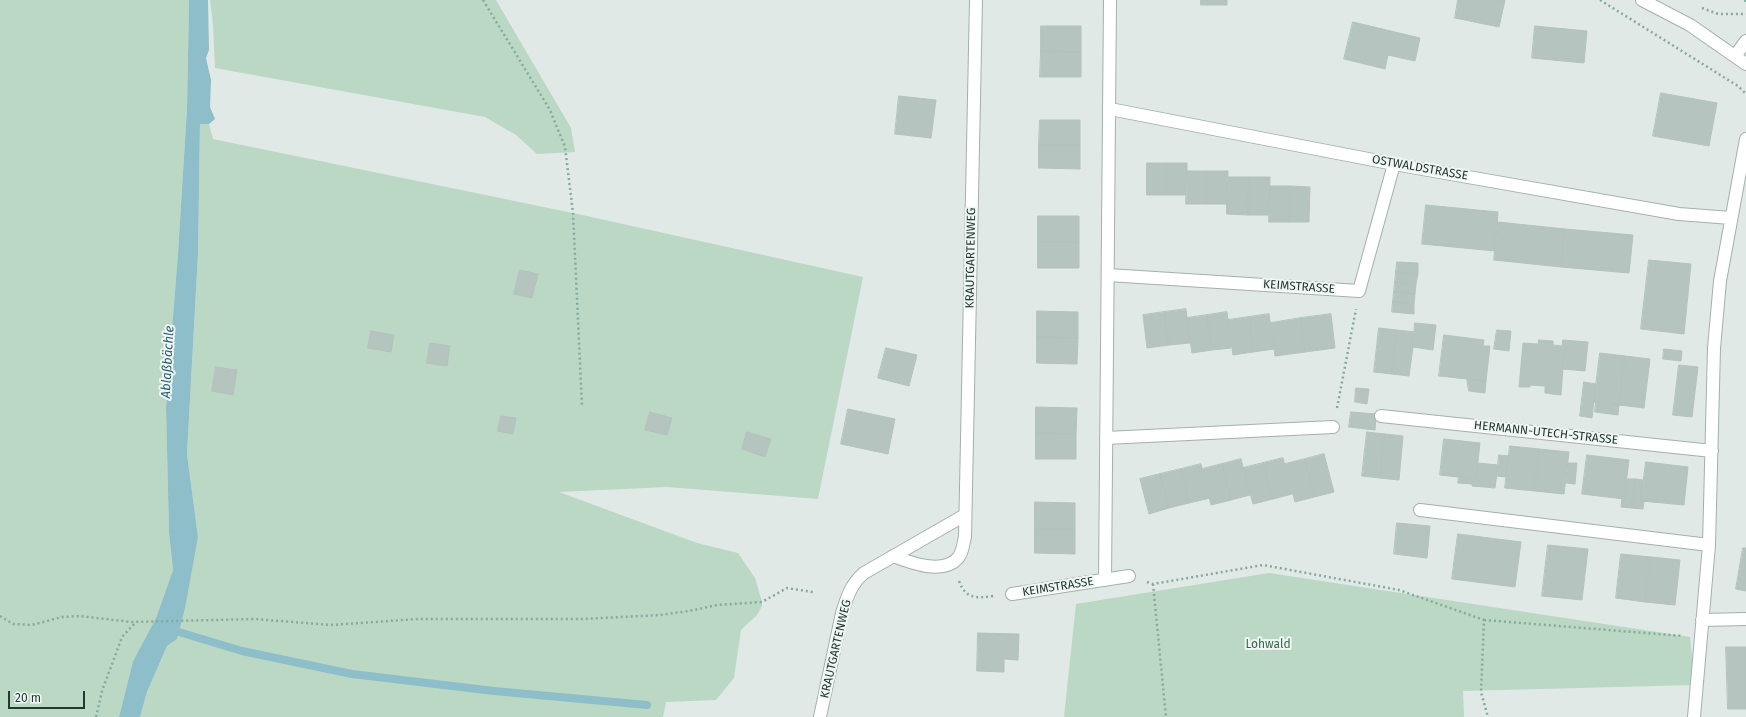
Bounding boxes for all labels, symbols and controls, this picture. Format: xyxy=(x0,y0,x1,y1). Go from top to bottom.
street label: OSTWALDSTRASSE xyxy=(1371,152,1469,184)
street label: KRAUTGARTENWEG xyxy=(963,207,979,309)
street label: KEIMSTRASSE xyxy=(1263,277,1335,297)
water label: Ablaßbächle xyxy=(158,325,178,399)
street label: HERMANN-UTECH-STRASSE xyxy=(1473,418,1619,448)
street label: KEIMSTRASSE xyxy=(1021,574,1095,600)
street label: KRAUTGARTENWEG xyxy=(818,598,854,700)
park label: Lohwald xyxy=(1245,638,1291,652)
scale bar xyxy=(10,683,87,709)
text: 20 m xyxy=(15,691,41,705)

